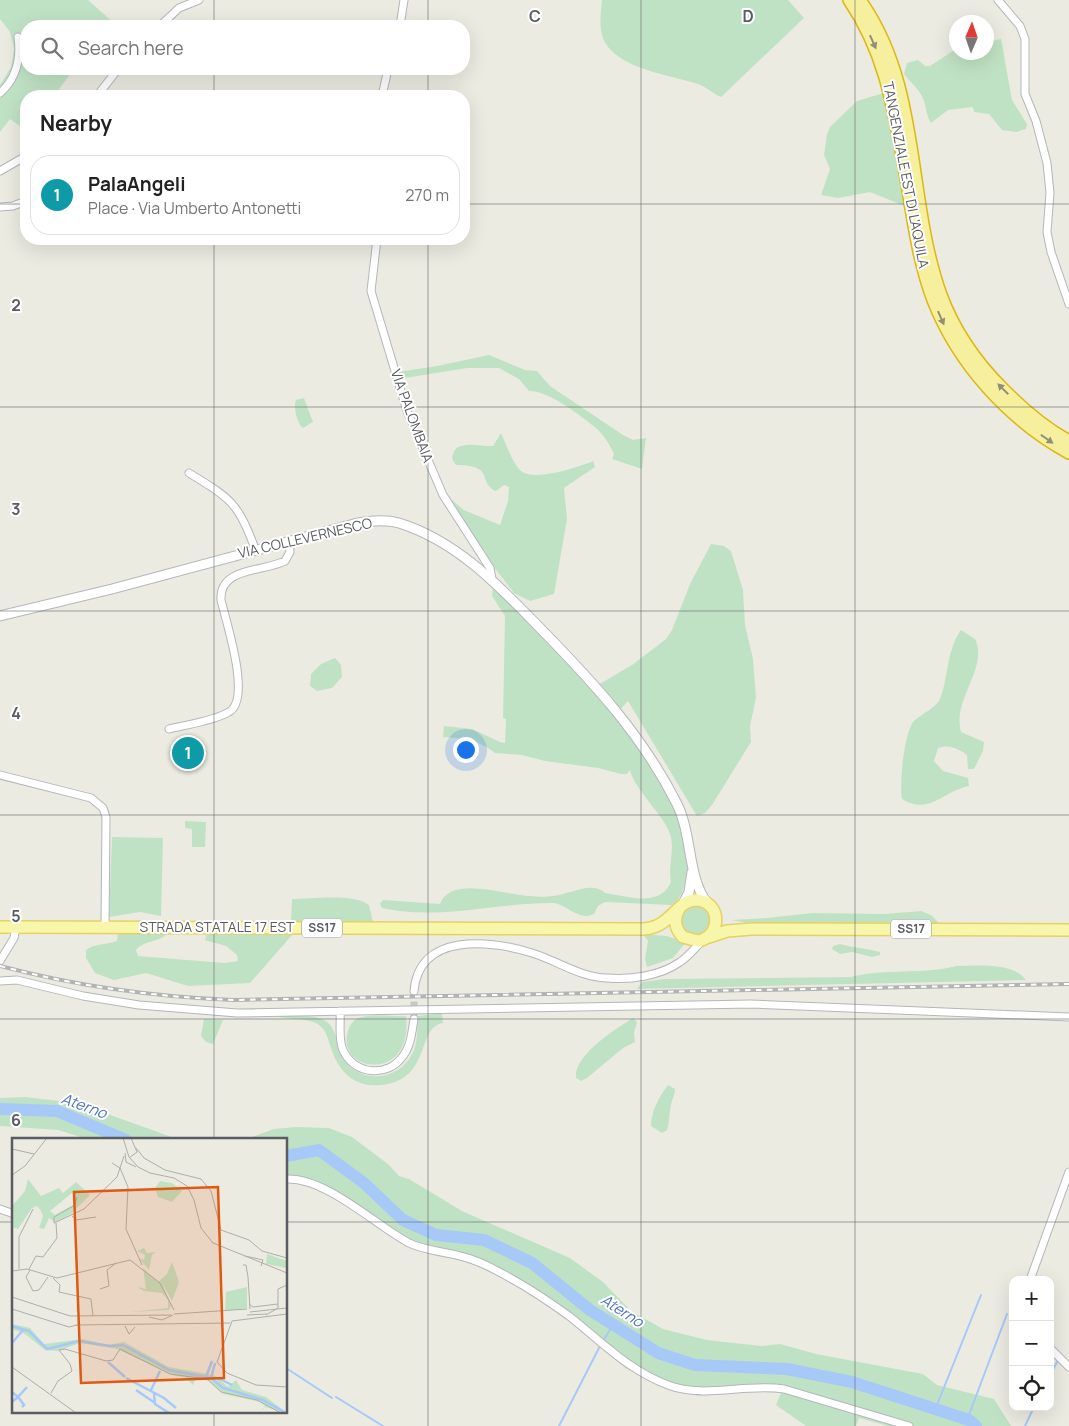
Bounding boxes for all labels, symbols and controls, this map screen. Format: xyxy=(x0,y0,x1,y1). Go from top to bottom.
text: C xyxy=(529,5,541,27)
text: D xyxy=(742,5,754,27)
north arrow xyxy=(949,15,994,60)
search box xyxy=(20,20,470,75)
icon: search xyxy=(38,34,66,62)
text: Search here xyxy=(78,35,184,61)
one-way arrow xyxy=(870,35,878,49)
street label: TANGENZIALE EST DI L'AQUILA xyxy=(879,80,934,270)
text: Nearby xyxy=(40,109,112,137)
text: PalaAngeli xyxy=(88,171,186,197)
text: 1 xyxy=(53,184,61,206)
text: 270 m xyxy=(405,184,449,206)
text: Place · Via Umberto Antonetti xyxy=(88,197,301,219)
text: 2 xyxy=(11,294,21,316)
one-way arrow xyxy=(937,311,945,325)
street label: VIA PALOMBAIA xyxy=(387,366,438,465)
one-way arrow xyxy=(998,384,1010,396)
one-way arrow xyxy=(1040,433,1053,444)
text: 3 xyxy=(11,498,21,520)
street label: VIA COLLEVERNESCO xyxy=(236,513,374,562)
text: 4 xyxy=(11,702,21,724)
pin: 1 xyxy=(172,734,204,772)
your location xyxy=(453,737,479,763)
text: 5 xyxy=(11,905,21,927)
street label: STRADA STATALE 17 EST xyxy=(140,917,295,936)
road number: SS17 xyxy=(302,918,342,938)
road number: SS17 xyxy=(891,920,931,939)
water label: Aterno xyxy=(59,1088,111,1124)
text: 6 xyxy=(11,1109,21,1131)
inset map xyxy=(12,1138,288,1414)
map controls xyxy=(1009,1276,1054,1411)
button: + xyxy=(1009,1276,1054,1321)
water label: Aterno xyxy=(597,1289,649,1333)
button: − xyxy=(1009,1321,1054,1366)
button: locate xyxy=(1009,1366,1054,1411)

